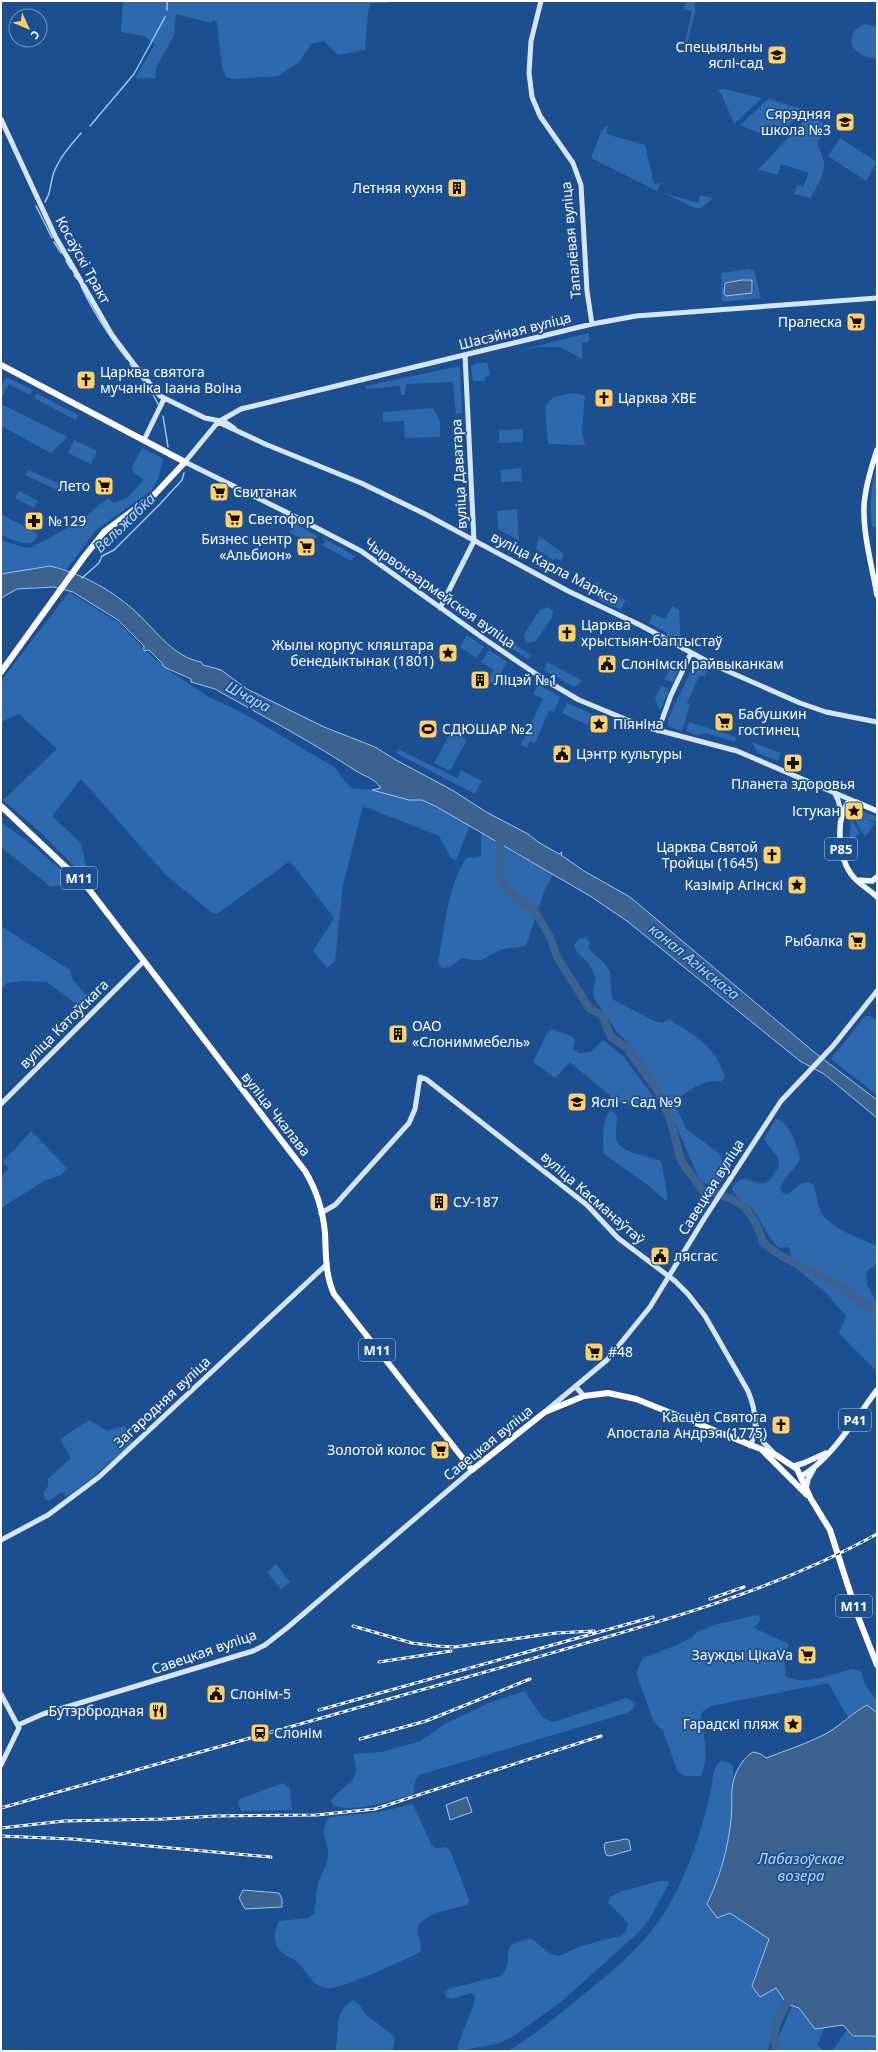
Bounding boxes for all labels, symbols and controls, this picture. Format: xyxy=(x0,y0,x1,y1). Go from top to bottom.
north arrow xyxy=(8,8,48,48)
text: С xyxy=(28,28,43,43)
place label: Спецыяльны яслі-сад xyxy=(676,37,763,72)
school or university icon: Спецыяльны яслі-сад xyxy=(766,44,788,66)
place label: Сярэдняя школа №3 xyxy=(761,104,831,139)
school or university icon: Сярэдняя школа №3 xyxy=(834,111,856,133)
building icon: Летняя кухня xyxy=(446,177,468,199)
place label: Летняя кухня xyxy=(352,178,443,197)
street label: Тапалёвая вуліца xyxy=(556,181,585,299)
street label: Косаўскі Тракт xyxy=(52,213,116,307)
street label: Шасэйная вуліца xyxy=(457,307,573,354)
supermarket icon: Пралеска xyxy=(845,311,867,333)
place label: Пралеска xyxy=(778,312,842,331)
place label: Царква святога мучаніка Іаана Воіна xyxy=(100,362,242,397)
church icon: Царква святога мучаніка Іаана Воіна xyxy=(75,369,97,391)
church icon: Царква ХВЕ xyxy=(593,387,615,409)
place label: Царква ХВЕ xyxy=(618,388,697,407)
street label: вуліца Даватара xyxy=(446,419,471,530)
supermarket icon: Лето xyxy=(93,475,115,497)
place label: Лето xyxy=(58,476,90,495)
supermarket icon: Свитанак xyxy=(208,481,230,503)
place label: Свитанак xyxy=(233,482,297,501)
water label: Вельжабка xyxy=(89,488,160,556)
supermarket icon: Светофор xyxy=(223,508,245,530)
place label: Светофор xyxy=(248,509,314,528)
pharmacy icon: №129 xyxy=(23,510,45,532)
place label: №129 xyxy=(48,511,86,530)
street label: вуліца Карла Маркса xyxy=(488,527,623,608)
place label: Бизнес центр «Альбион» xyxy=(201,529,292,564)
street label: Чырвонаармейская вуліца xyxy=(361,533,520,652)
supermarket icon: Бизнес центр «Альбион» xyxy=(295,536,317,558)
place label: Царква хрыстыян-баптыстаў xyxy=(581,615,723,650)
church icon: Царква хрыстыян-баптыстаў xyxy=(556,622,578,644)
place label: Жылы корпус кляштара бенедыктынак (1801) xyxy=(272,635,434,670)
place icon: Жылы корпус кляштара бенедыктынак (1801) xyxy=(437,642,459,664)
public building icon: Слонімскі райвыканкам xyxy=(596,653,618,675)
place label: Слонімскі райвыканкам xyxy=(621,654,784,673)
building icon: Ліцэй №1 xyxy=(469,669,491,691)
place label: Ліцэй №1 xyxy=(494,670,558,689)
water label: Шчара xyxy=(223,676,275,716)
place label: Бабушкин гостинец xyxy=(738,704,807,739)
supermarket icon: Бабушкин гостинец xyxy=(713,711,735,733)
place icon: Піяніна xyxy=(588,713,610,735)
place label: Піяніна xyxy=(613,714,664,733)
sports icon: СДЮШАР №2 xyxy=(417,718,439,740)
place label: СДЮШАР №2 xyxy=(442,719,533,738)
public building icon: Цэнтр культуры xyxy=(551,743,573,765)
place label: Цэнтр культуры xyxy=(576,744,682,763)
pharmacy icon: Планета здоровья xyxy=(782,752,804,774)
place label: Планета здоровья xyxy=(731,774,855,793)
place icon: Істукан xyxy=(843,800,865,822)
place label: Істукан xyxy=(792,801,840,820)
place label: Царква Святой Тройцы (1645) xyxy=(656,837,758,872)
road number: Р85 xyxy=(825,838,857,860)
church icon: Царква Святой Тройцы (1645) xyxy=(761,844,783,866)
road number: М11 xyxy=(61,867,97,889)
place icon: Казімір Агінскі xyxy=(786,874,808,896)
place label: Казімір Агінскі xyxy=(684,875,783,894)
water label: канал Агінскага xyxy=(645,919,744,1004)
supermarket icon: Рыбалка xyxy=(846,930,868,952)
place label: Рыбалка xyxy=(785,931,843,950)
street label: вуліца Катоўскага xyxy=(15,975,112,1072)
place label: ОАО «Слониммебель» xyxy=(412,1016,530,1051)
building icon: ОАО «Слониммебель» xyxy=(387,1023,409,1045)
street label: вуліца Чкалава xyxy=(237,1068,315,1160)
school or university icon: Яслі - Сад №9 xyxy=(566,1091,588,1113)
place label: Яслі - Сад №9 xyxy=(591,1092,682,1111)
street label: Савецкая вуліца xyxy=(673,1135,748,1238)
street label: вуліца Касманаўтаў xyxy=(537,1147,650,1249)
building icon: СУ-187 xyxy=(428,1191,450,1213)
place label: СУ-187 xyxy=(453,1192,499,1211)
public building icon: лясгас xyxy=(649,1245,671,1267)
place label: лясгас xyxy=(674,1246,718,1265)
road number: М11 xyxy=(359,1339,395,1361)
supermarket icon: #48 xyxy=(583,1341,605,1363)
place label: #48 xyxy=(608,1342,633,1361)
street label: Загародняя вуліца xyxy=(109,1352,214,1451)
street label: Савецкая вуліца xyxy=(439,1401,536,1485)
place label: Касцёл Святога Апостала Андрэя (1775) xyxy=(607,1407,767,1442)
road number: Р41 xyxy=(839,1409,871,1431)
church icon: Касцёл Святога Апостала Андрэя (1775) xyxy=(770,1414,792,1436)
supermarket icon: Золотой колос xyxy=(429,1439,451,1461)
place label: Золотой колос xyxy=(327,1440,426,1459)
road number: М11 xyxy=(836,1595,872,1617)
street label: Савецкая вуліца xyxy=(149,1625,259,1678)
supermarket icon: Заужды ЦікаVа xyxy=(796,1644,818,1666)
place label: Заужды ЦікаVа xyxy=(692,1645,793,1664)
public building icon: Слонім-5 xyxy=(205,1683,227,1705)
place label: Слонім-5 xyxy=(230,1684,291,1703)
restaurant icon: Бутэрбродная xyxy=(147,1700,169,1722)
place label: Бутэрбродная xyxy=(48,1701,144,1720)
place icon: Гарадскі пляж xyxy=(782,1713,804,1735)
place label: Гарадскі пляж xyxy=(683,1714,779,1733)
station icon: Слонім xyxy=(249,1722,271,1744)
place label: Слонім xyxy=(274,1723,322,1742)
water label: Лабазоўскае возера xyxy=(757,1848,845,1885)

